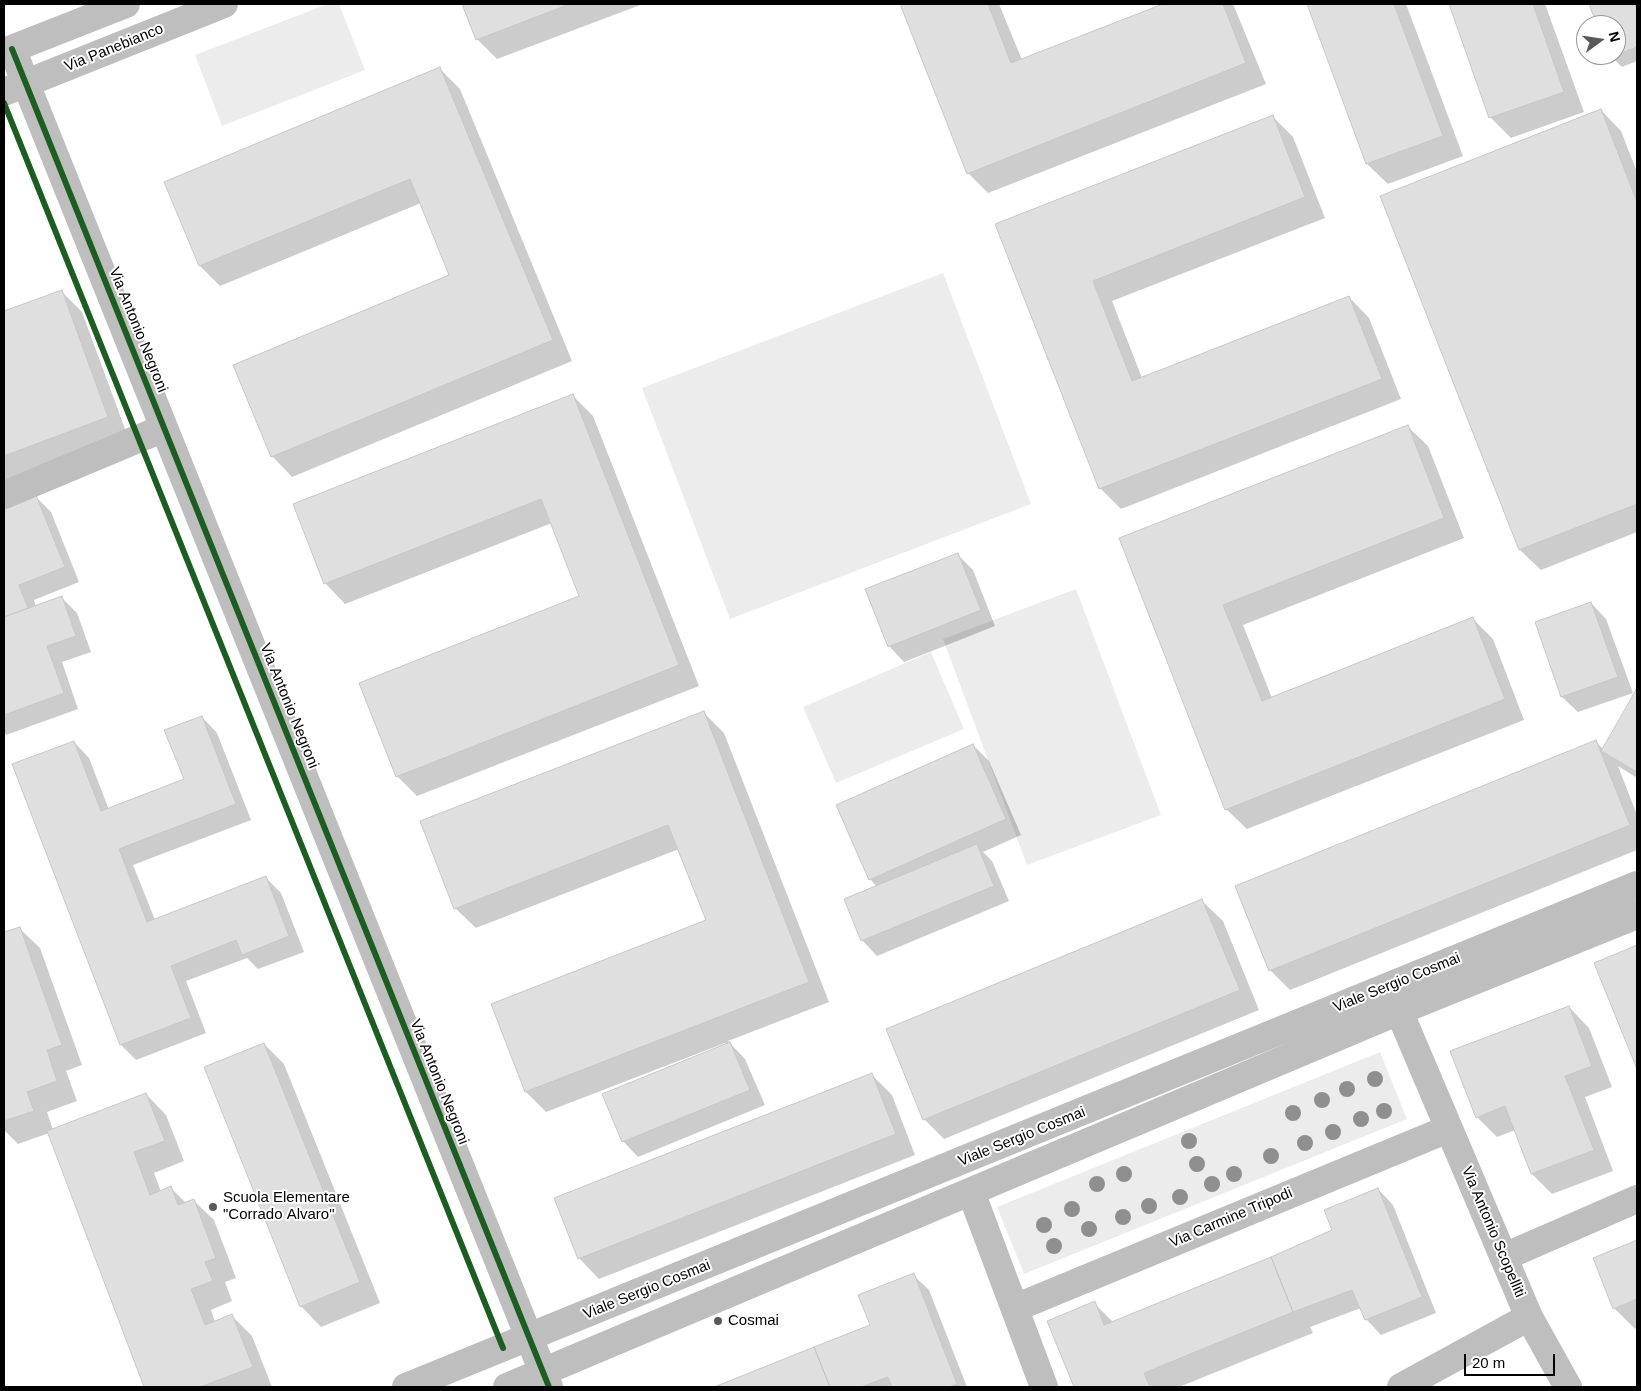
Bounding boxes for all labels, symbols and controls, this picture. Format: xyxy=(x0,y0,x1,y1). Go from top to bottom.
north arrow xyxy=(1576,15,1626,65)
street label: Via Panebianco xyxy=(62,20,166,76)
text: N xyxy=(1606,30,1624,43)
street label: Via Antonio Negroni xyxy=(105,265,171,395)
street label: Via Antonio Negroni xyxy=(256,641,322,771)
street label: Viale Sergio Cosmai xyxy=(1331,949,1463,1017)
street label: Via Antonio Negroni xyxy=(406,1017,472,1147)
street label: Viale Sergio Cosmai xyxy=(956,1103,1088,1171)
street label: Via Antonio Scopelliti xyxy=(1457,1164,1529,1300)
street label: Via Carmine Tripodi xyxy=(1167,1184,1295,1252)
place label: Scuola Elementare "Corrado Alvaro" xyxy=(223,1189,350,1224)
marker: Scuola Elementare "Corrado Alvaro" xyxy=(207,1201,219,1213)
street label: Viale Sergio Cosmai xyxy=(581,1256,713,1324)
place label: Cosmai xyxy=(728,1312,779,1330)
marker: Cosmai xyxy=(712,1315,724,1327)
scale bar xyxy=(1466,1344,1557,1376)
text: 20 m xyxy=(1472,1354,1505,1371)

